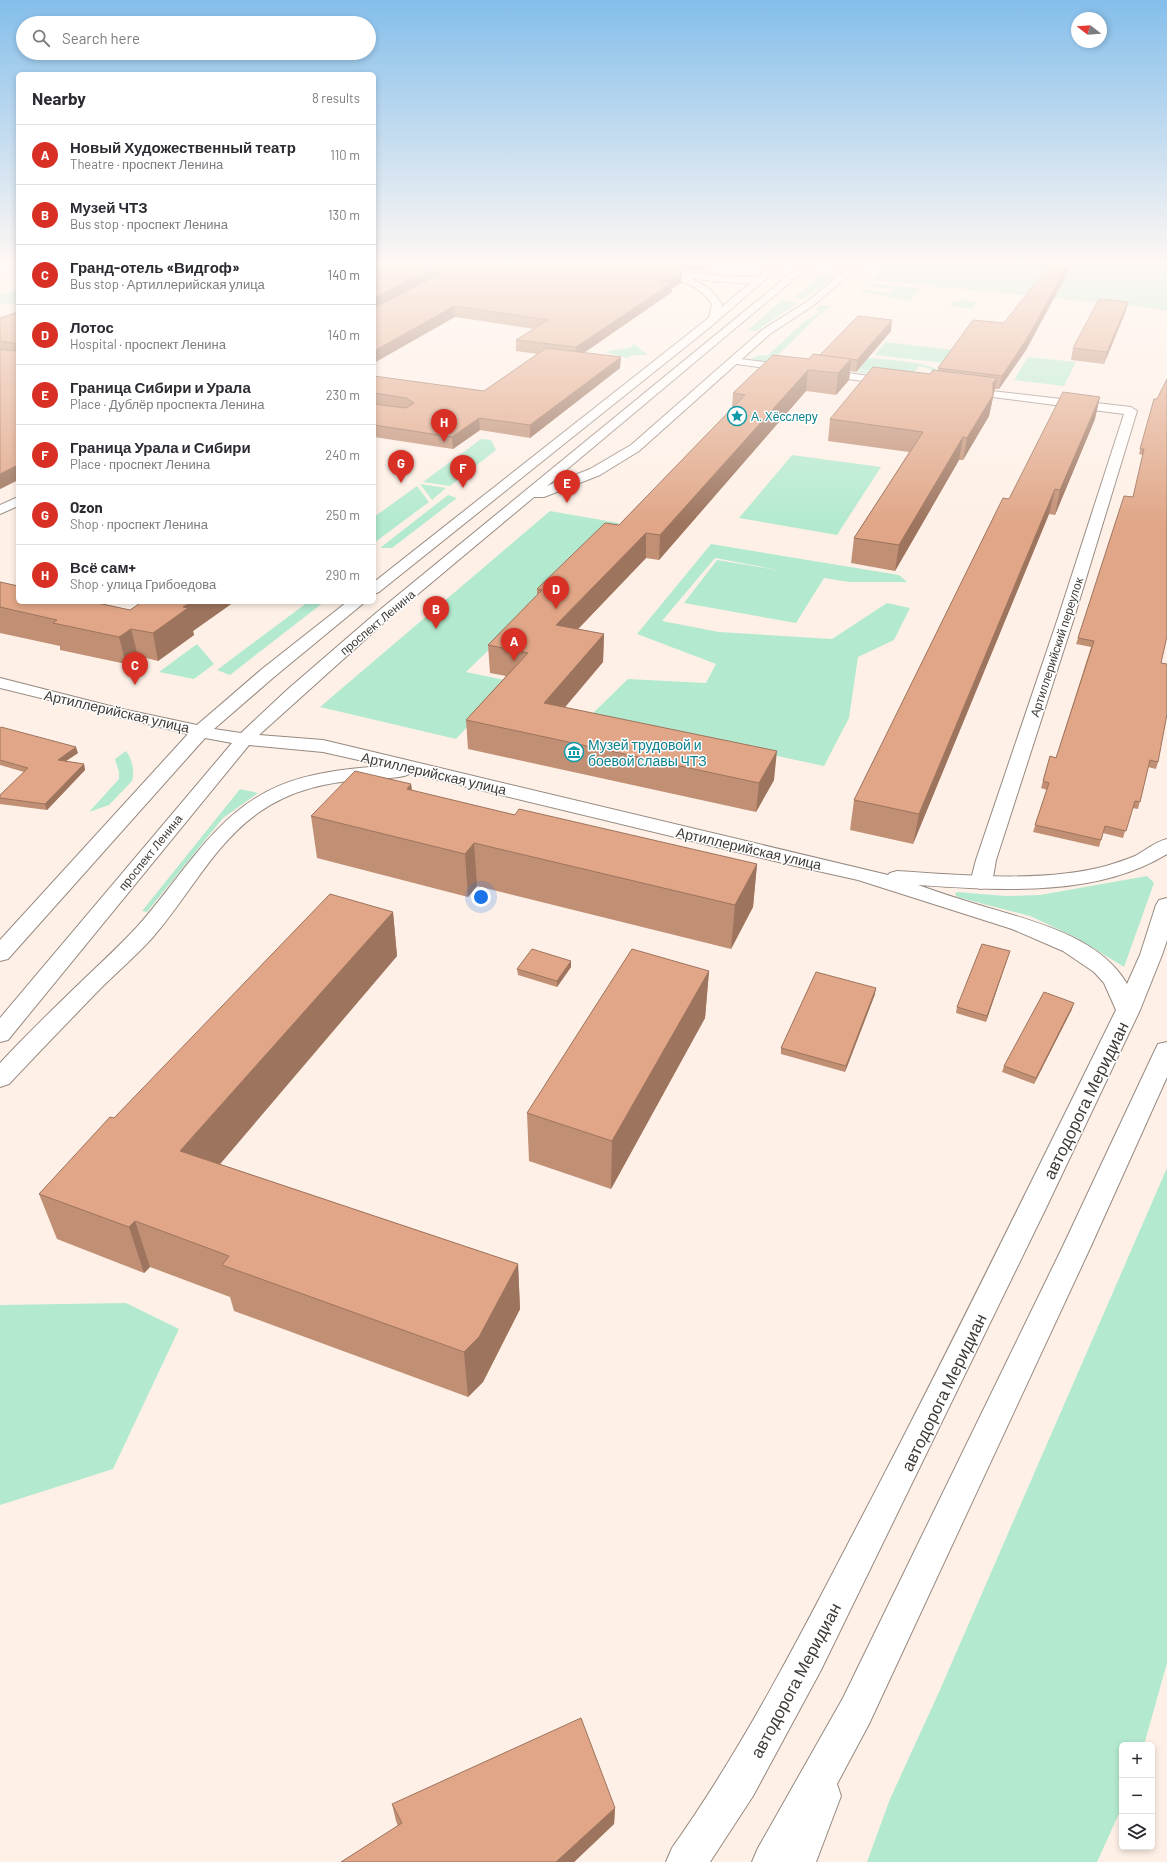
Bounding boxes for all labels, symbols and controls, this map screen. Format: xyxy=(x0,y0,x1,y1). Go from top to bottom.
north arrow xyxy=(1071,12,1107,48)
search box xyxy=(16,16,376,60)
icon: search xyxy=(30,27,52,49)
text: Search here xyxy=(62,29,140,47)
text: Nearby xyxy=(32,88,86,108)
text: 8 results xyxy=(312,90,360,106)
text: Новый Художественный театр xyxy=(70,138,296,156)
text: A xyxy=(41,147,49,163)
text: 110 m xyxy=(330,147,360,163)
text: Theatre · проспект Ленина xyxy=(70,156,223,172)
text: Музей ЧТЗ xyxy=(70,198,148,216)
text: B xyxy=(41,207,49,223)
text: 130 m xyxy=(328,207,360,223)
text: Bus stop · проспект Ленина xyxy=(70,216,228,232)
text: Гранд-отель «Видгоф» xyxy=(70,258,240,276)
text: C xyxy=(41,267,49,283)
text: 140 m xyxy=(328,267,360,283)
text: Bus stop · Артиллерийская улица xyxy=(70,276,265,292)
text: Лотос xyxy=(70,318,114,336)
text: D xyxy=(41,327,49,343)
text: 140 m xyxy=(328,327,360,343)
text: Hospital · проспект Ленина xyxy=(70,336,226,352)
text: Граница Сибири и Урала xyxy=(70,378,251,396)
text: E xyxy=(41,387,49,403)
text: 230 m xyxy=(326,387,360,403)
text: Place · Дублёр проспекта Ленина xyxy=(70,396,265,412)
place icon: А. Хёсслеру xyxy=(726,405,748,427)
pin: H xyxy=(431,409,457,442)
place label: А. Хёсслеру xyxy=(751,409,818,424)
text: Граница Урала и Сибири xyxy=(70,438,251,456)
text: F xyxy=(41,447,49,463)
text: 240 m xyxy=(325,447,360,463)
pin: G xyxy=(388,450,414,483)
pin: F xyxy=(450,455,476,488)
text: Place · проспект Ленина xyxy=(70,456,210,472)
pin: E xyxy=(554,470,580,503)
text: Ozon xyxy=(70,498,103,516)
text: G xyxy=(41,507,49,523)
text: 250 m xyxy=(326,507,360,523)
text: Shop · проспект Ленина xyxy=(70,516,208,532)
text: Всё сам+ xyxy=(70,558,136,576)
text: H xyxy=(41,567,49,583)
text: 290 m xyxy=(326,567,360,583)
street label: Артиллерийский переулок xyxy=(1027,575,1086,719)
text: Shop · улица Грибоедова xyxy=(70,576,216,592)
pin: D xyxy=(543,576,569,609)
street label: проспект Ленина xyxy=(337,586,418,658)
pin: B xyxy=(423,596,449,629)
pin: A xyxy=(501,628,527,661)
pin: C xyxy=(122,652,148,685)
street label: Артиллерийская улица xyxy=(43,686,192,736)
place label: Музей трудовой и боевой славы ЧТЗ xyxy=(588,736,707,769)
museum icon: Музей трудовой и боевой славы ЧТЗ xyxy=(563,741,585,763)
street label: Артиллерийская улица xyxy=(360,748,509,798)
street label: проспект Ленина xyxy=(115,811,186,893)
street label: Артиллерийская улица xyxy=(675,823,824,873)
your location xyxy=(471,887,491,907)
street label: автодорога Меридиан xyxy=(1038,1018,1132,1182)
street label: автодорога Меридиан xyxy=(896,1310,990,1474)
street label: автодорога Меридиан xyxy=(746,1599,844,1761)
map controls xyxy=(1119,1742,1155,1850)
button: + xyxy=(1119,1742,1155,1778)
button: − xyxy=(1119,1778,1155,1814)
button: layers xyxy=(1119,1814,1155,1850)

